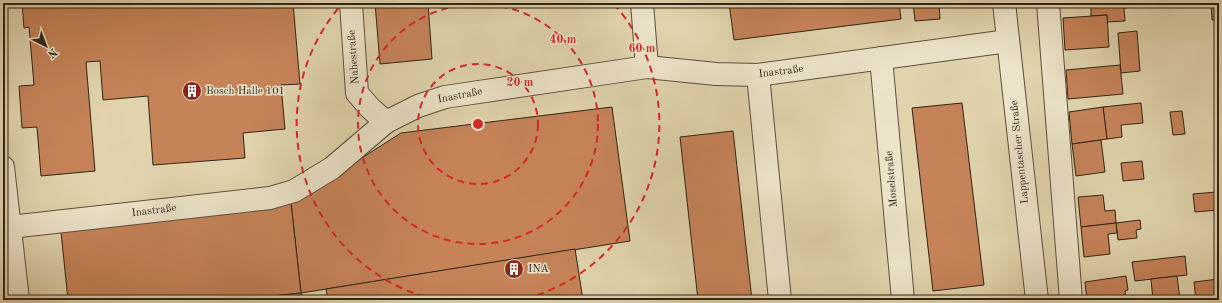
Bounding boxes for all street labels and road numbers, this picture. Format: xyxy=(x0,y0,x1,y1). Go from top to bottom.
street label: Nahestraße xyxy=(347,29,361,85)
street label: Inastraße xyxy=(758,64,804,80)
street label: Inastraße xyxy=(437,86,483,106)
street label: Lappentascher Straße xyxy=(1009,100,1031,204)
street label: Moselstraße xyxy=(884,150,900,208)
street label: Inastraße xyxy=(131,203,177,219)

